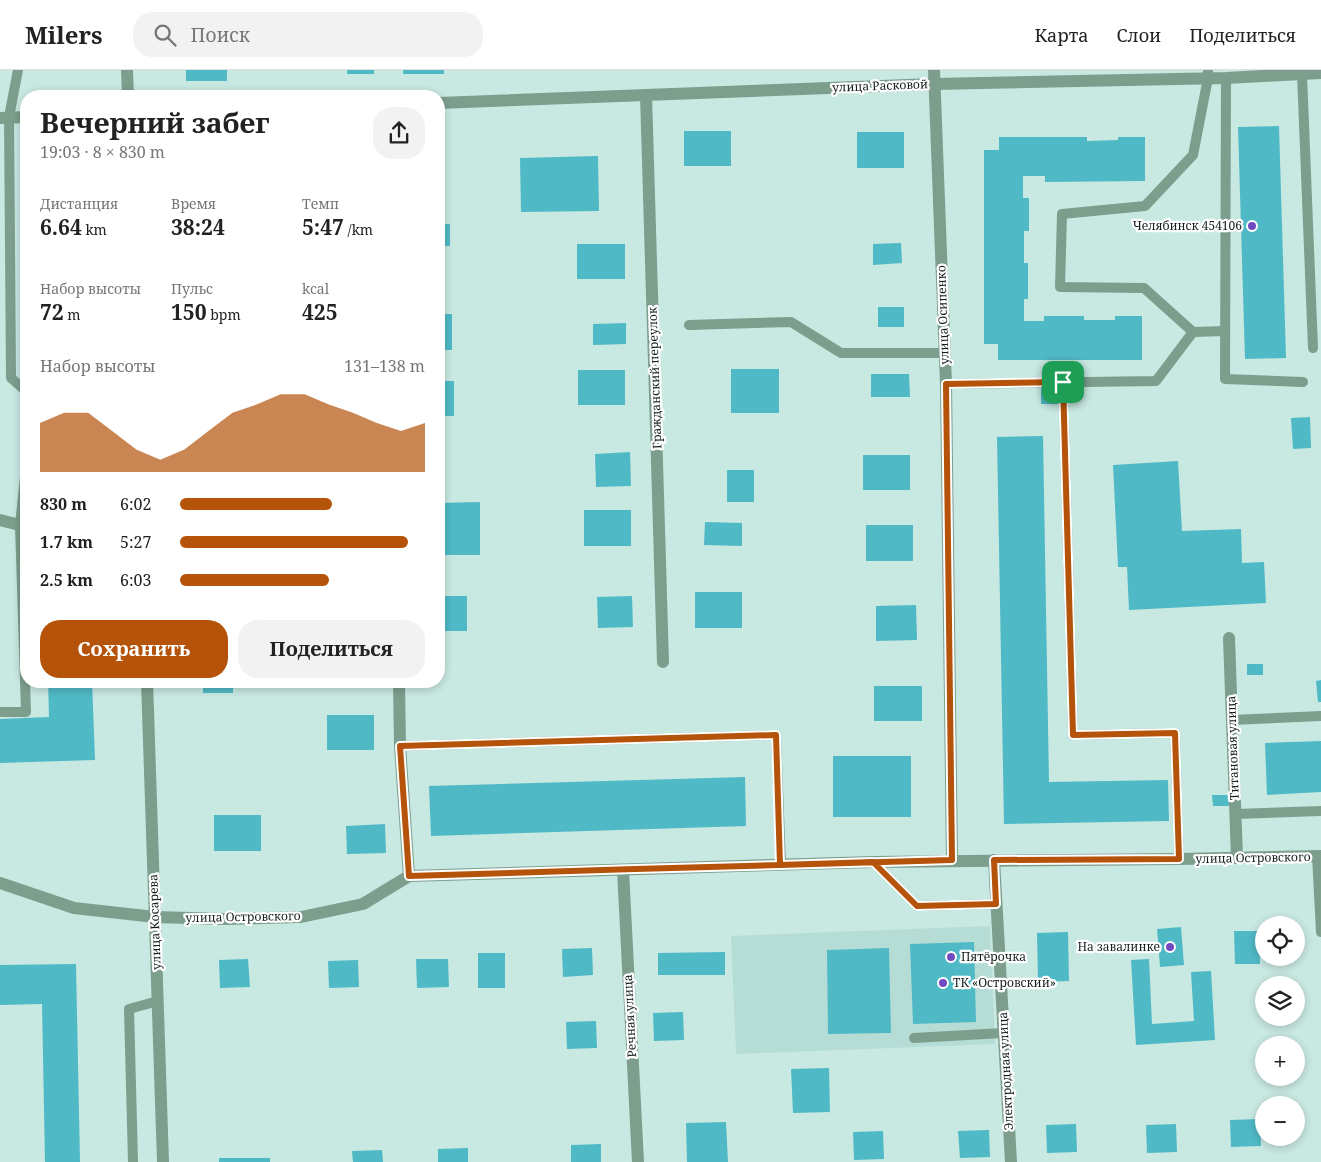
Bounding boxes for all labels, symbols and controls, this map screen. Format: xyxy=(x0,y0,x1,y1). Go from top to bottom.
search box xyxy=(133,12,483,57)
text: Milers xyxy=(25,18,103,51)
icon: search xyxy=(151,21,179,49)
text: Поиск xyxy=(191,22,250,48)
text: Карта xyxy=(1034,23,1089,47)
text: Слои xyxy=(1117,23,1161,47)
text: Поделиться xyxy=(1189,23,1296,47)
street label: улица Расковой xyxy=(832,75,928,96)
text: Вечерний забег xyxy=(40,103,269,141)
button: share xyxy=(373,107,425,159)
text: 19:03 · 8 × 830 m xyxy=(40,141,165,163)
text: Дистанция xyxy=(40,194,118,213)
text: Время xyxy=(171,194,216,213)
text: Темп xyxy=(302,194,339,213)
text: 6.64 xyxy=(40,213,82,241)
text: 38:24 xyxy=(171,213,225,241)
text: 5:47 xyxy=(302,213,344,241)
place label: Челябинск 454106 xyxy=(1133,217,1242,234)
text: km xyxy=(82,220,107,239)
text: /km xyxy=(344,220,373,239)
marker: Челябинск 454106 xyxy=(1246,220,1258,232)
street label: улица Осипенко xyxy=(932,265,953,365)
text: Набор высоты xyxy=(40,279,141,298)
text: Пульс xyxy=(171,279,213,298)
text: kcal xyxy=(302,279,329,298)
text: 72 xyxy=(40,298,64,326)
text: 150 xyxy=(171,298,207,326)
text: 425 xyxy=(302,298,338,326)
text: m xyxy=(64,305,81,324)
text: bpm xyxy=(207,305,241,324)
street label: Гражданский переулок xyxy=(643,306,665,449)
text: Набор высоты xyxy=(40,355,155,377)
text: 131–138 m xyxy=(344,355,425,377)
pin xyxy=(1042,361,1084,403)
icon: arrive xyxy=(1049,368,1077,396)
text: 830 m xyxy=(40,493,87,515)
text: 6:02 xyxy=(120,493,151,515)
text: 1.7 km xyxy=(40,531,93,553)
text: 5:27 xyxy=(120,531,151,553)
text: 2.5 km xyxy=(40,569,93,591)
text: 6:03 xyxy=(120,569,151,591)
button: Сохранить xyxy=(40,620,228,678)
button: Поделиться xyxy=(238,620,425,678)
street label: Титановая улица xyxy=(1222,695,1243,800)
street label: улица Островского xyxy=(1195,848,1311,867)
street label: улица Косарева xyxy=(144,874,165,970)
street label: улица Островского xyxy=(185,907,301,926)
map controls xyxy=(1255,916,1305,1146)
button: locate xyxy=(1255,916,1305,966)
place label: На завалинке xyxy=(1077,938,1160,955)
marker: На завалинке xyxy=(1164,941,1176,953)
place label: Пятёрочка xyxy=(961,948,1026,965)
marker: Пятёрочка xyxy=(945,951,957,963)
street label: Речная улица xyxy=(619,974,640,1058)
place label: ТК «Островский» xyxy=(953,974,1056,991)
button: layers xyxy=(1255,976,1305,1026)
marker: ТК «Островский» xyxy=(937,977,949,989)
street label: Электродная улица xyxy=(994,1011,1017,1131)
button: + xyxy=(1255,1036,1305,1086)
button: − xyxy=(1255,1096,1305,1146)

